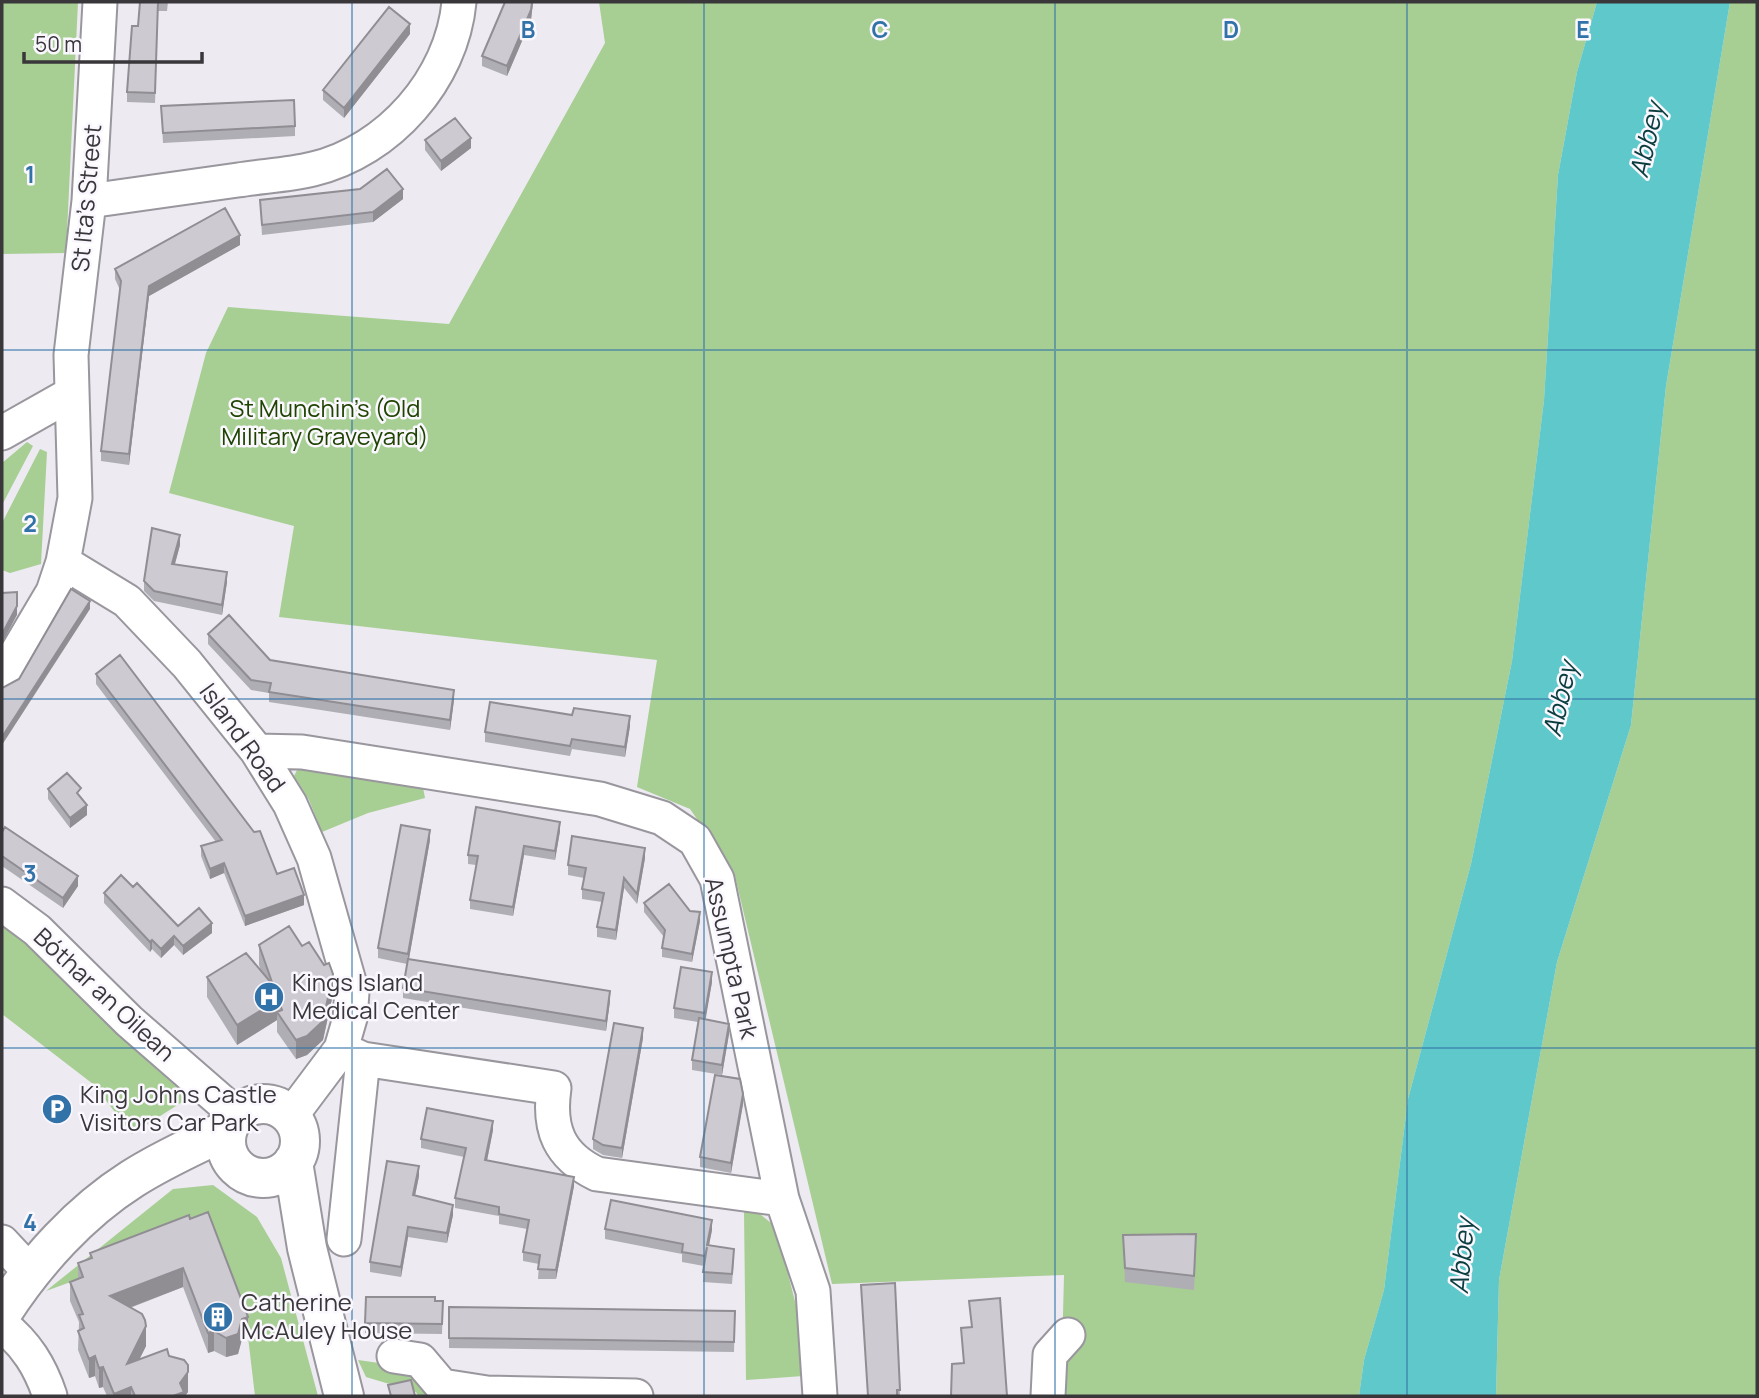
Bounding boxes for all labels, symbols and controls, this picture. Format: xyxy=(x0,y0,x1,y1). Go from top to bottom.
text: B xyxy=(521,13,535,45)
text: C xyxy=(872,13,889,45)
text: D xyxy=(1223,13,1239,45)
text: E xyxy=(1576,13,1590,45)
scale bar xyxy=(24,21,203,65)
text: 50 m xyxy=(35,30,82,58)
water label: Abbey xyxy=(1620,96,1673,181)
street label: St Ita's Street xyxy=(63,123,108,273)
text: 1 xyxy=(25,158,35,190)
park label: St Munchin's (Old Military Graveyard) xyxy=(221,391,429,452)
text: 2 xyxy=(23,507,37,539)
water label: Abbey xyxy=(1533,655,1586,740)
street label: Island Road xyxy=(192,676,294,798)
text: 3 xyxy=(23,857,37,889)
street label: Assumpta Park xyxy=(698,874,767,1043)
street label: Bóthar an Oilean xyxy=(27,920,183,1068)
place label: Kings Island Medical Center xyxy=(292,965,460,1026)
hospital icon: Kings Island Medical Center xyxy=(252,980,286,1014)
place label: King Johns Castle Visitors Car Park xyxy=(80,1077,277,1138)
parking icon: King Johns Castle Visitors Car Park xyxy=(40,1092,74,1126)
text: 4 xyxy=(23,1206,37,1238)
water label: Abbey xyxy=(1440,1213,1483,1295)
place label: Catherine McAuley House xyxy=(241,1285,412,1346)
building icon: Catherine McAuley House xyxy=(201,1300,235,1334)

